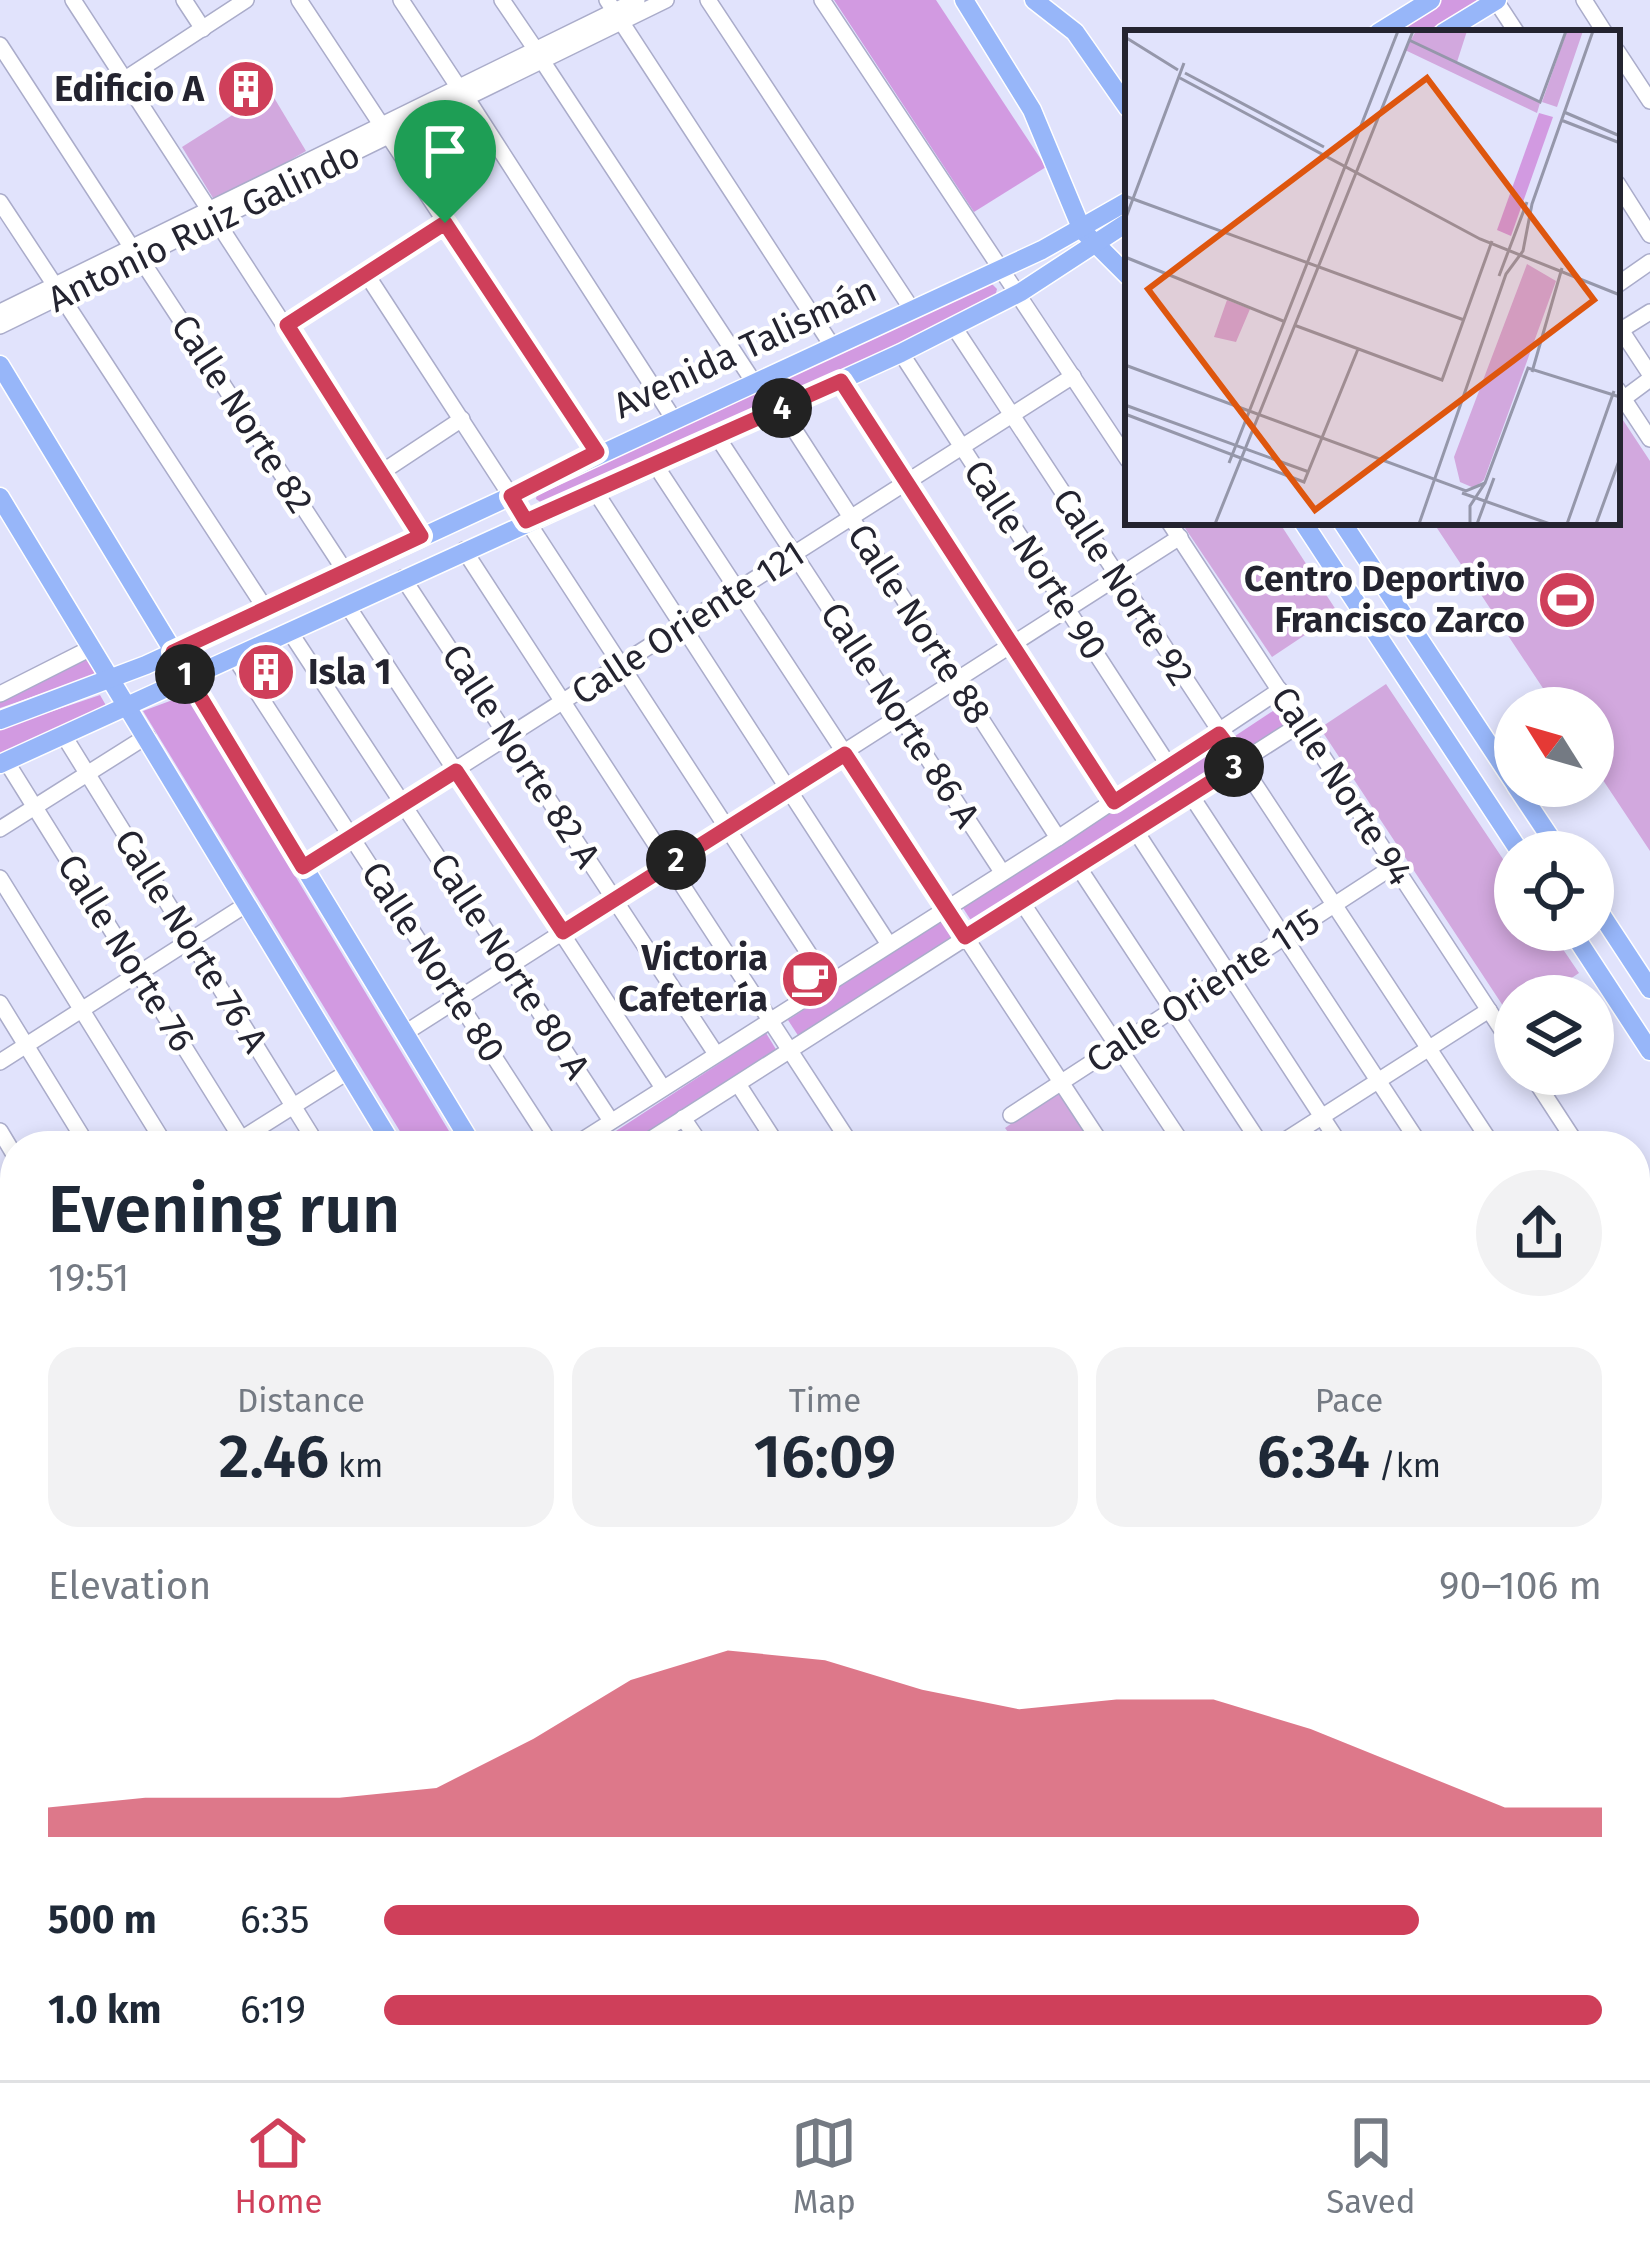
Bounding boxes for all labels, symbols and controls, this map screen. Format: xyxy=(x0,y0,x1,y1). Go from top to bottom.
inset map xyxy=(1125,30,1620,525)
building icon: Edificio A xyxy=(215,58,277,120)
place label: Edificio A xyxy=(54,67,205,111)
pin xyxy=(394,100,496,223)
icon: arrive xyxy=(412,118,478,184)
street label: Antonio Ruiz Galindo xyxy=(41,132,367,322)
street label: Avenida Talismán xyxy=(607,268,883,428)
street label: Calle Norte 82 xyxy=(162,307,322,521)
pin: 4 xyxy=(752,378,812,438)
text: 4 xyxy=(773,388,791,428)
street label: Calle Norte 90 xyxy=(954,452,1116,668)
street label: Calle Norte 92 xyxy=(1043,480,1203,694)
street label: Calle Norte 88 xyxy=(838,516,1000,732)
street label: Calle Oriente 121 xyxy=(563,531,813,715)
place label: Centro Deportivo Francisco Zarco xyxy=(1244,557,1525,642)
sports icon: Centro Deportivo Francisco Zarco xyxy=(1536,569,1598,631)
street label: Calle Norte 86 A xyxy=(811,594,989,836)
street label: Calle Norte 82 A xyxy=(432,636,610,876)
building icon: Isla 1 xyxy=(235,641,297,703)
pin: 1 xyxy=(155,644,215,704)
place label: Isla 1 xyxy=(308,650,391,694)
text: 1 xyxy=(177,654,193,694)
street label: Calle Norte 94 xyxy=(1261,678,1423,894)
north arrow xyxy=(1494,687,1614,807)
map controls xyxy=(1494,687,1614,1095)
pin: 3 xyxy=(1204,737,1264,797)
text: 3 xyxy=(1225,747,1243,787)
street label: Calle Norte 76 A xyxy=(105,822,277,1060)
pin: 2 xyxy=(646,830,706,890)
button: locate xyxy=(1494,831,1614,951)
text: 2 xyxy=(667,840,685,880)
street label: Calle Norte 80 A xyxy=(421,845,600,1087)
street label: Calle Norte 76 xyxy=(48,846,204,1060)
street label: Calle Norte 80 xyxy=(352,854,514,1070)
street label: Calle Oriente 115 xyxy=(1078,899,1328,1083)
place label: Victoria Cafetería xyxy=(618,936,768,1021)
cafe icon: Victoria Cafetería xyxy=(779,948,841,1010)
button: layers xyxy=(1494,975,1614,1095)
text: Evening run xyxy=(48,1170,400,1249)
button: share xyxy=(1476,1170,1602,1296)
text: 19:51 xyxy=(48,1255,129,1301)
text: Distance xyxy=(237,1381,365,1421)
text: Time xyxy=(789,1381,861,1421)
text: Pace xyxy=(1315,1381,1383,1421)
text: 2.46 xyxy=(219,1421,329,1493)
text: 16:09 xyxy=(754,1421,896,1493)
text: 6:34 xyxy=(1257,1421,1370,1493)
text: km xyxy=(329,1446,383,1486)
text: /km xyxy=(1370,1446,1441,1486)
text: Elevation xyxy=(48,1563,211,1609)
text: 90–106 m xyxy=(1439,1563,1602,1609)
text: 500 m xyxy=(48,1897,157,1943)
text: 6:35 xyxy=(240,1897,310,1943)
text: 1.0 km xyxy=(48,1987,161,2033)
text: 6:19 xyxy=(240,1987,306,2033)
tab: Home xyxy=(234,2110,322,2222)
tab: Map xyxy=(791,2110,857,2222)
tab: Saved xyxy=(1326,2110,1416,2222)

